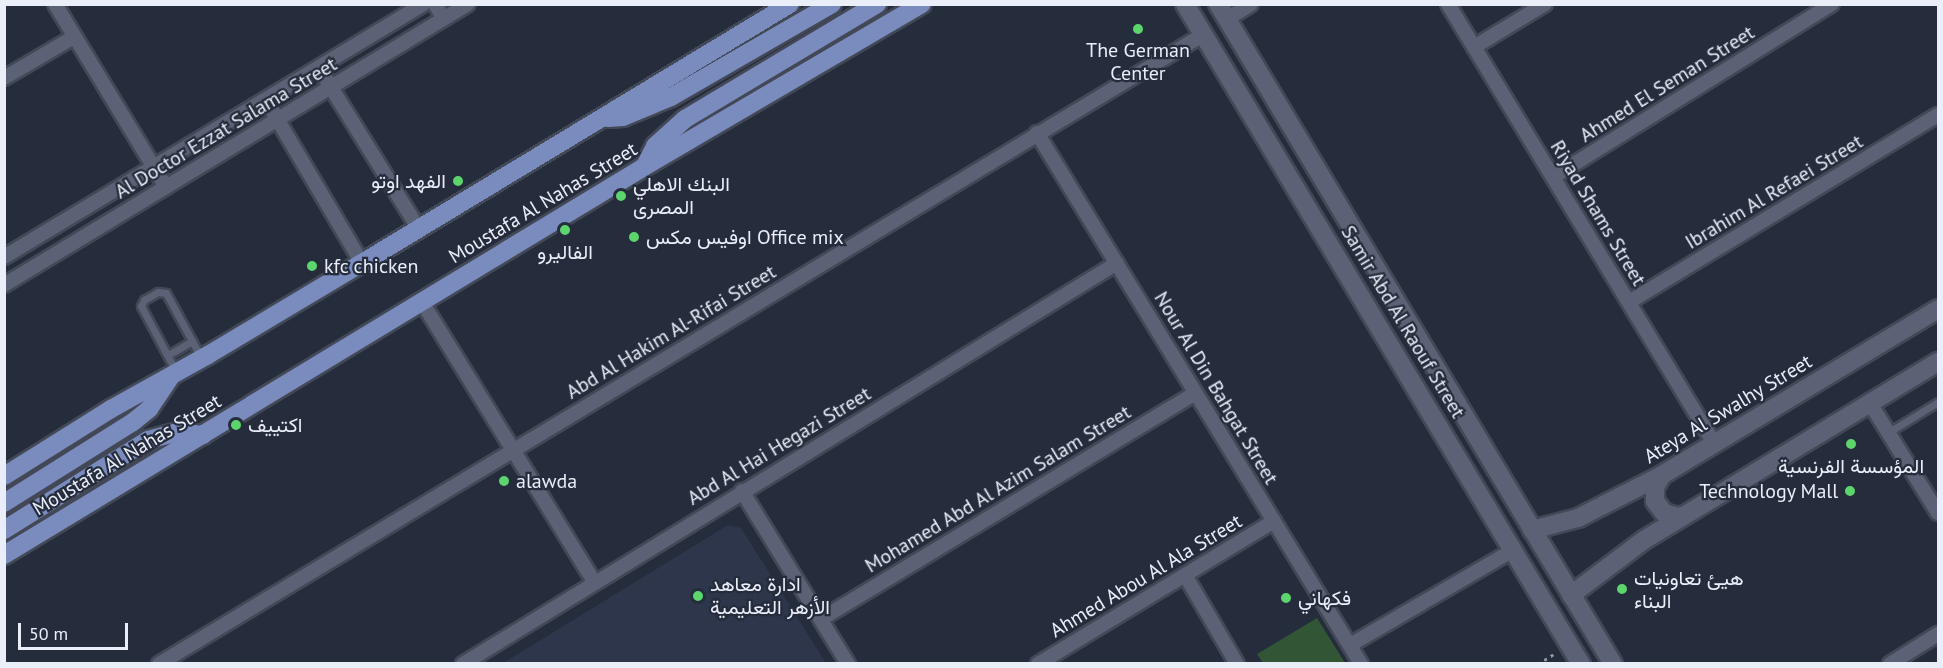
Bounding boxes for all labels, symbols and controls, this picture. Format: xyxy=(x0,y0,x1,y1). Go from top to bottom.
street label: Ahmed El Seman Street xyxy=(1575,20,1759,148)
marker: The German Center xyxy=(1131,22,1145,36)
place label: The German Center xyxy=(1086,38,1190,85)
street label: Al Doctor Ezzat Salama Street xyxy=(111,52,341,204)
street label: Ibrahim Al Refaei Street xyxy=(1681,129,1867,255)
street label: Riyad Shams Street xyxy=(1545,136,1651,290)
street label: Moustafa Al Nahas Street xyxy=(444,137,642,269)
place label: الفهد اوتو xyxy=(371,169,446,193)
place label: البنك الاهلي المصرى xyxy=(633,172,730,219)
marker: الفهد اوتو xyxy=(451,174,465,188)
marker: البنك الاهلي المصرى xyxy=(614,189,628,203)
street label: Samir Abd Al Raouf Street xyxy=(1336,221,1470,423)
marker: الفاليرو xyxy=(558,223,572,237)
place label: اوفيس مكس Office mix xyxy=(646,225,844,249)
marker: اوفيس مكس Office mix xyxy=(627,230,641,244)
place label: الفاليرو xyxy=(537,240,593,264)
place label: kfc chicken xyxy=(324,254,419,278)
marker: kfc chicken xyxy=(305,259,319,273)
street label: Abd Al Hakim Al-Rifai Street xyxy=(561,260,781,404)
street label: Nour Al Din Bahgat Street xyxy=(1149,287,1283,489)
street label: Ateya Al Swalhy Street xyxy=(1639,349,1817,469)
street label: Abd Al Hai Hegazi Street xyxy=(683,382,875,510)
street label: Moustafa Al Nahas Street xyxy=(28,389,226,521)
street label: Mohamed Abd Al Azim Salam Street xyxy=(860,400,1136,578)
place label: اكتييف xyxy=(248,413,302,437)
marker: اكتييف xyxy=(229,418,243,432)
marker: المؤسسة الفرنسية xyxy=(1844,437,1858,451)
place label: المؤسسة الفرنسية xyxy=(1778,454,1924,478)
place label: alawda xyxy=(516,469,577,493)
marker: alawda xyxy=(497,474,511,488)
place label: Technology Mall xyxy=(1699,479,1838,503)
marker: Technology Mall xyxy=(1843,484,1857,498)
street label: Ahmed Abou Al Ala Street xyxy=(1045,509,1247,643)
place label: هيئ تعاونيات البناء xyxy=(1634,566,1744,613)
place label: ادارة معاهد الأزهر التعليمية xyxy=(710,572,830,619)
marker: هيئ تعاونيات البناء xyxy=(1615,582,1629,596)
place label: فكهاني xyxy=(1298,586,1351,610)
marker: ادارة معاهد الأزهر التعليمية xyxy=(691,589,705,603)
marker: فكهاني xyxy=(1279,591,1293,605)
scale bar xyxy=(21,611,130,649)
text: 50 m xyxy=(29,622,68,645)

